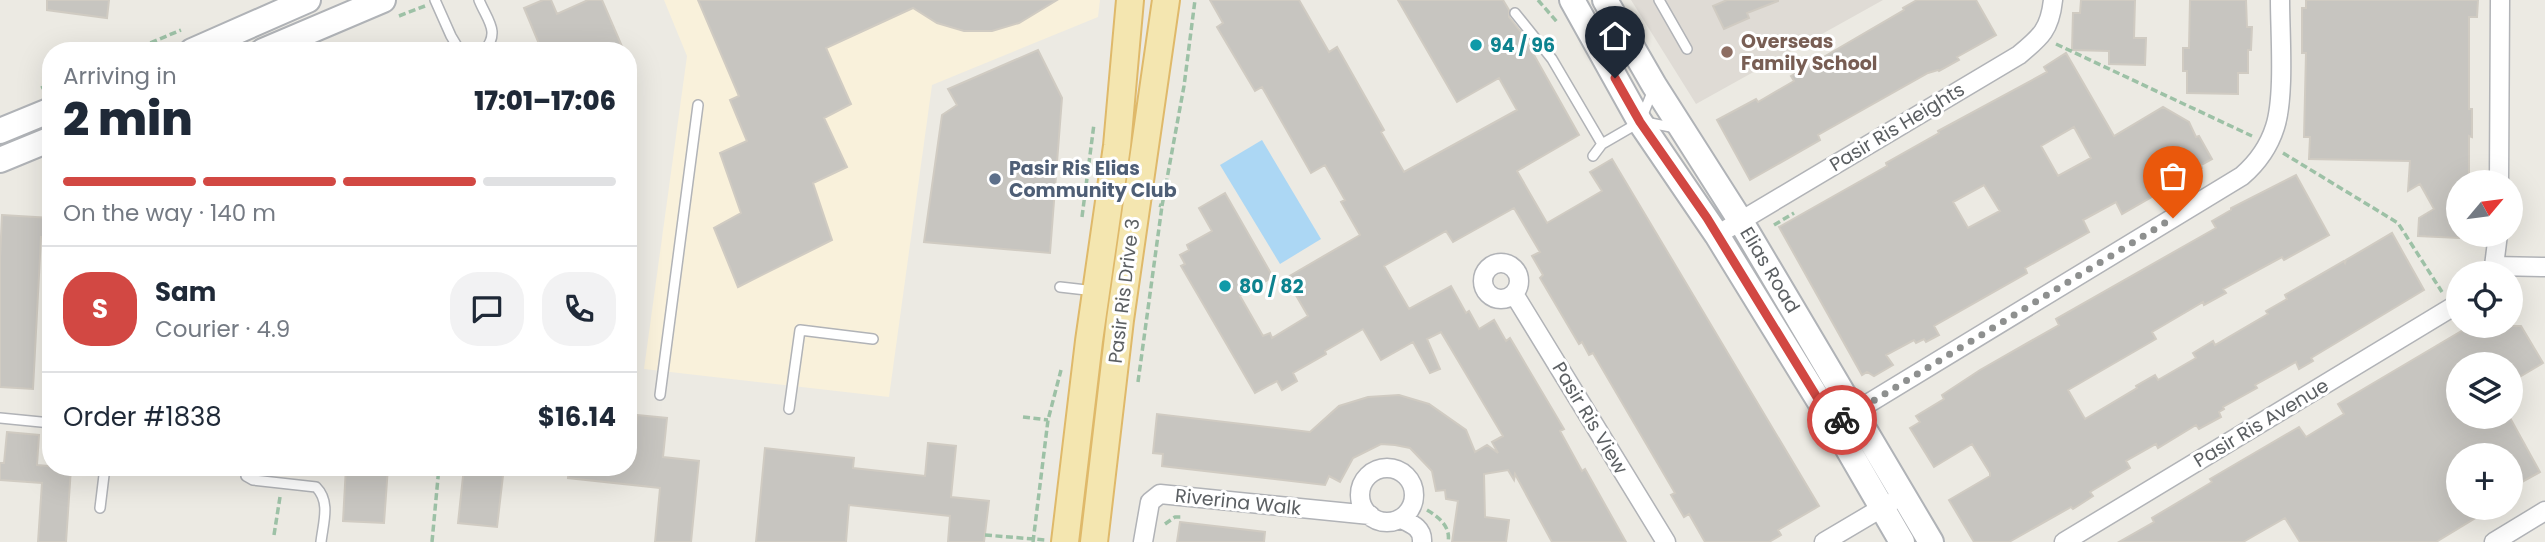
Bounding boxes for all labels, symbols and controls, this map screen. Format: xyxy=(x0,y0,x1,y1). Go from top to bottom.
pin xyxy=(1585,6,1645,78)
icon: home xyxy=(1596,17,1634,55)
place label: Overseas Family School xyxy=(1741,28,1877,77)
place label: 94 / 96 xyxy=(1490,32,1555,59)
marker: 94 / 96 xyxy=(1468,37,1484,53)
marker: Overseas Family School xyxy=(1719,44,1735,60)
text: Arriving in xyxy=(63,60,177,92)
street label: Pasir Ris Heights xyxy=(1824,76,1970,178)
text: 17:01–17:06 xyxy=(474,83,616,119)
text: 2 min xyxy=(63,87,193,151)
pin xyxy=(2143,146,2203,218)
place label: Pasir Ris Elias Community Club xyxy=(1009,155,1177,204)
icon: bag xyxy=(2154,157,2192,195)
north arrow xyxy=(2446,170,2524,247)
map controls xyxy=(2446,170,2523,520)
marker: Pasir Ris Elias Community Club xyxy=(987,171,1003,187)
text: On the way · 140 m xyxy=(63,197,276,229)
street label: Pasir Ris Drive 3 xyxy=(1102,217,1146,365)
street label: Elias Road xyxy=(1734,222,1806,318)
button: locate xyxy=(2446,261,2523,338)
button: chat xyxy=(450,272,524,346)
button: phone xyxy=(542,272,616,346)
place label: 80 / 82 xyxy=(1239,273,1304,300)
text: Sam xyxy=(155,274,216,310)
marker: 80 / 82 xyxy=(1217,278,1233,294)
text: S xyxy=(92,291,108,327)
text: Courier · 4.9 xyxy=(155,313,290,345)
button: layers xyxy=(2446,352,2523,429)
street label: Pasir Ris View xyxy=(1546,357,1634,480)
street label: Pasir Ris Avenue xyxy=(2188,372,2334,474)
courier xyxy=(1807,385,1877,455)
text: Order #1838 xyxy=(63,399,222,435)
text: $16.14 xyxy=(538,399,616,435)
icon: bike xyxy=(1823,401,1861,439)
button: + xyxy=(2446,443,2523,520)
street label: Riverina Walk xyxy=(1174,482,1302,522)

